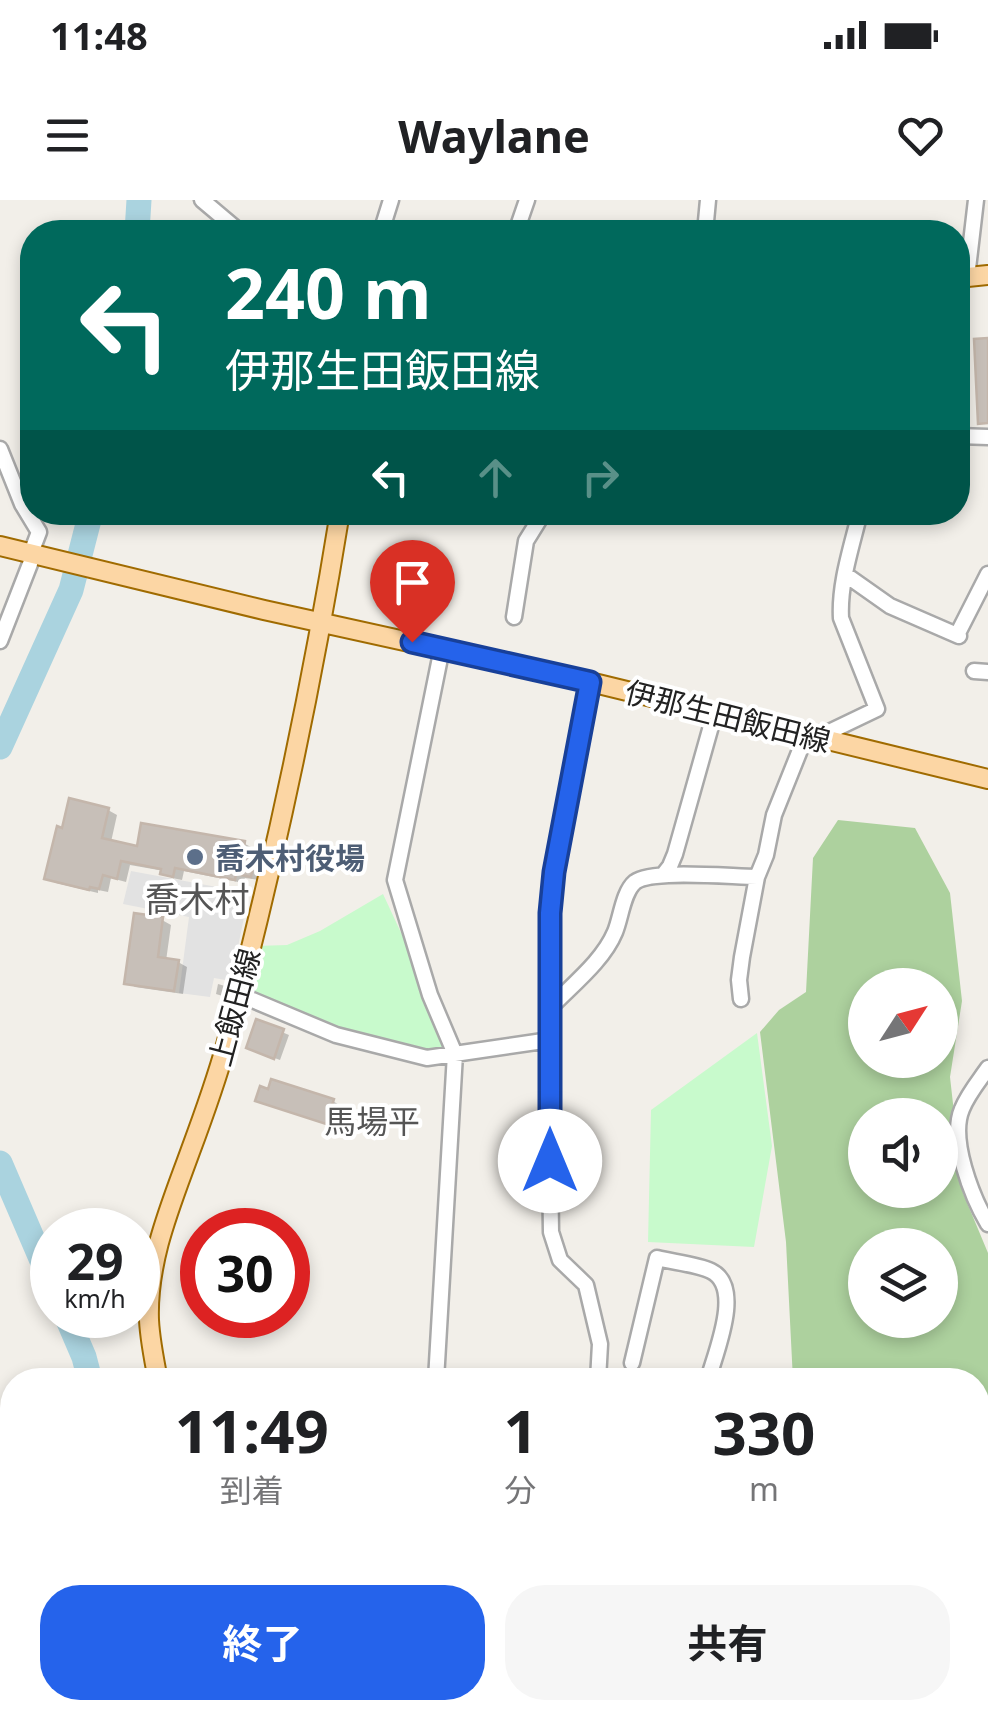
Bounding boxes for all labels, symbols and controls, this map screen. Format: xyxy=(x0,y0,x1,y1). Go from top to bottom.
text: 11:48 xyxy=(50,9,148,61)
text: Waylane xyxy=(398,105,590,166)
icon: menu xyxy=(40,108,95,163)
icon: heart xyxy=(893,108,948,163)
text: 240 m xyxy=(225,244,432,340)
icon: left xyxy=(60,260,190,390)
text: 伊那生田飯田線 xyxy=(225,339,540,400)
icon: left xyxy=(363,450,418,505)
icon: ahead xyxy=(468,450,523,505)
icon: right xyxy=(573,450,628,505)
pin xyxy=(370,540,455,643)
icon: arrive xyxy=(385,555,440,610)
street label: 伊那生田飯田線 xyxy=(621,671,835,761)
place label: 喬木村役場 xyxy=(215,837,365,878)
marker: 喬木村役場 xyxy=(184,846,206,868)
district label: 喬木村 xyxy=(144,875,250,922)
street label: 上飯田線 xyxy=(199,944,269,1070)
north arrow xyxy=(848,968,958,1078)
map controls xyxy=(848,968,958,1338)
button: sound xyxy=(848,1098,958,1208)
district label: 馬場平 xyxy=(324,1099,420,1142)
position arrow xyxy=(498,1109,602,1213)
speed limit sign: 30 xyxy=(180,1208,310,1338)
text: 29 xyxy=(66,1227,124,1295)
button: layers xyxy=(848,1228,958,1338)
text: km/h xyxy=(64,1281,126,1315)
text: 11:49 xyxy=(175,1389,329,1471)
text: 1 xyxy=(503,1389,538,1471)
text: 330 xyxy=(712,1391,815,1473)
text: m xyxy=(749,1467,779,1510)
text: 到着 xyxy=(220,1468,284,1511)
text: 分 xyxy=(505,1468,537,1511)
button: 終了 xyxy=(40,1585,485,1700)
button: 共有 xyxy=(505,1585,950,1700)

